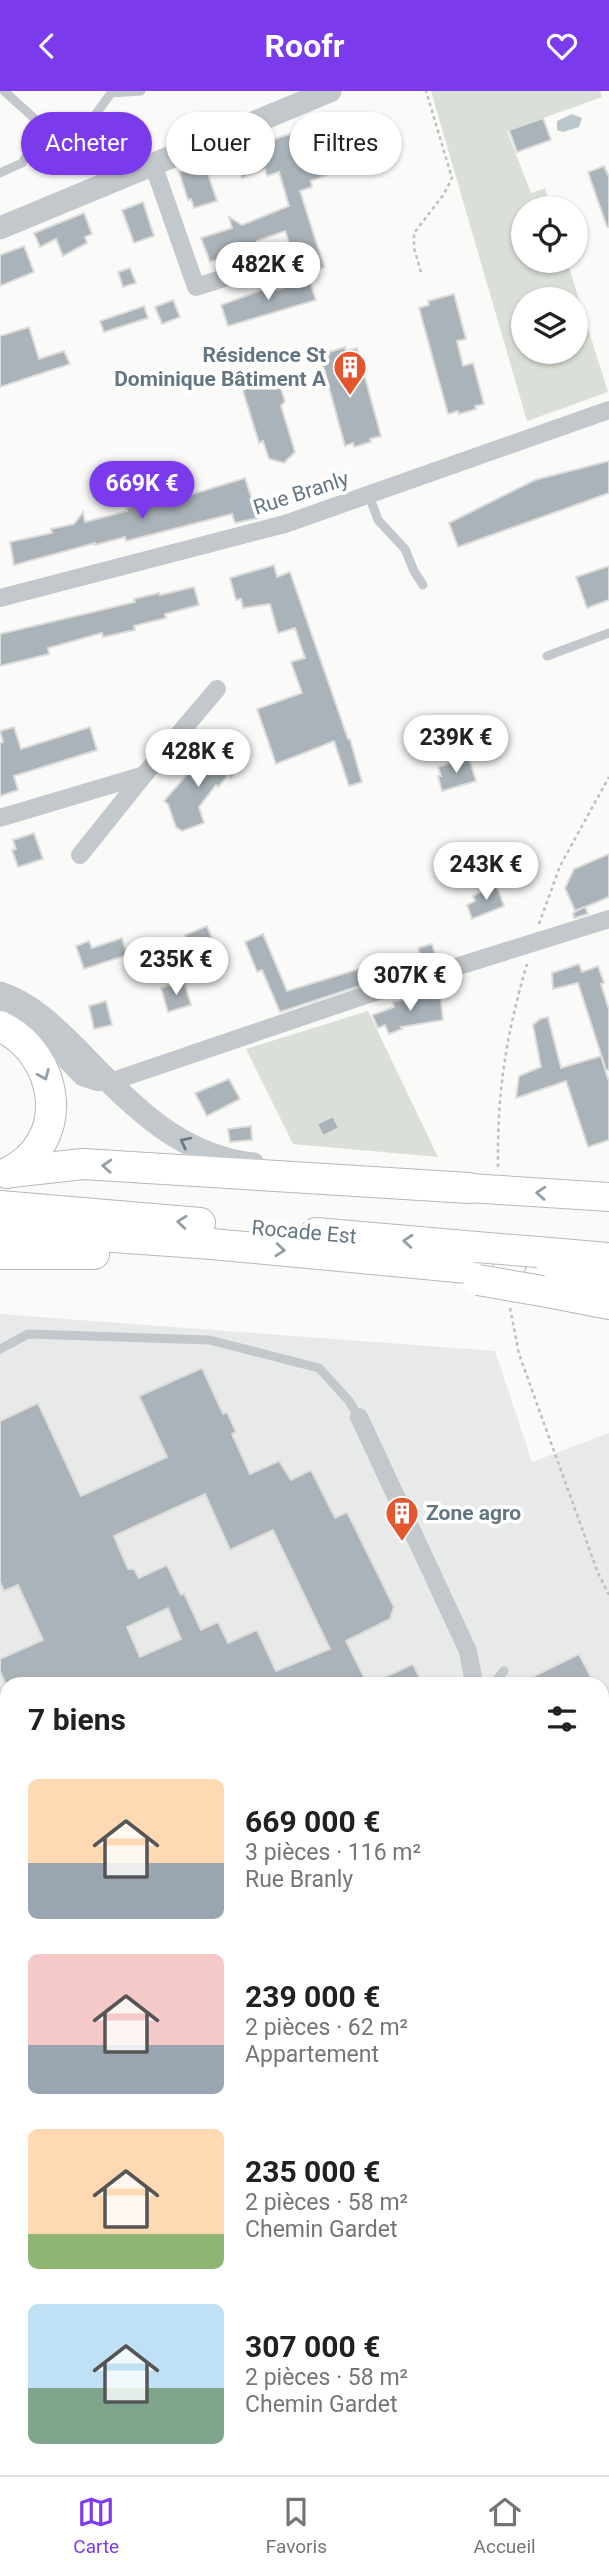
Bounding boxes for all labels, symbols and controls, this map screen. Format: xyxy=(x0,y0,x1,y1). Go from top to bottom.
icon: back xyxy=(28,27,66,65)
text: Roofr xyxy=(265,27,344,65)
icon: heart xyxy=(543,27,581,65)
chip: Acheter xyxy=(21,112,152,175)
chip: Louer xyxy=(166,112,275,175)
chip: Filtres xyxy=(289,112,402,175)
map controls xyxy=(511,196,588,364)
button: locate xyxy=(511,196,588,273)
pin: 482K € xyxy=(211,243,325,302)
text: 482K € xyxy=(231,251,305,278)
button: layers xyxy=(511,287,588,364)
place label: Résidence St Dominique Bâtiment A xyxy=(114,343,327,391)
building icon: Résidence St Dominique Bâtiment A xyxy=(331,348,369,397)
pin: 669K € xyxy=(85,461,199,521)
street label: Rue Branly xyxy=(250,466,352,520)
text: 669K € xyxy=(105,470,179,497)
pin: 239K € xyxy=(399,715,513,775)
text: 239K € xyxy=(419,724,493,751)
pin: 428K € xyxy=(141,729,255,789)
text: 428K € xyxy=(161,738,235,765)
pin: 243K € xyxy=(429,843,543,902)
text: 243K € xyxy=(449,851,523,878)
pin: 235K € xyxy=(119,937,233,997)
text: 235K € xyxy=(139,946,213,973)
pin: 307K € xyxy=(353,953,467,1013)
text: 307K € xyxy=(373,962,447,989)
one-way arrow xyxy=(36,1069,50,1081)
one-way arrow xyxy=(180,1136,192,1150)
one-way arrow xyxy=(101,1158,112,1173)
one-way arrow xyxy=(535,1186,546,1201)
one-way arrow xyxy=(176,1214,187,1229)
street label: Rocade Est xyxy=(251,1215,358,1249)
one-way arrow xyxy=(402,1234,413,1249)
one-way arrow xyxy=(274,1243,286,1258)
building icon: Zone agro xyxy=(383,1494,421,1543)
place label: Zone agro xyxy=(426,1501,521,1525)
icon: filters xyxy=(543,1700,581,1738)
text: 7 biens xyxy=(28,1702,126,1737)
text: 669 000 € xyxy=(245,1804,380,1839)
icon: home xyxy=(84,1807,168,1891)
text: 3 pièces · 116 m² xyxy=(245,1839,421,1866)
text: Rue Branly xyxy=(245,1866,353,1893)
text: 239 000 € xyxy=(245,1979,380,2014)
icon: home xyxy=(84,1982,168,2066)
text: 2 pièces · 62 m² xyxy=(245,2014,408,2041)
text: Appartement xyxy=(245,2041,379,2068)
text: 235 000 € xyxy=(245,2154,380,2189)
icon: home xyxy=(84,2157,168,2241)
text: 2 pièces · 58 m² xyxy=(245,2189,408,2216)
text: Chemin Gardet xyxy=(245,2216,397,2243)
text: 307 000 € xyxy=(245,2329,380,2364)
icon: home xyxy=(84,2332,168,2416)
text: 2 pièces · 58 m² xyxy=(245,2364,408,2391)
text: Chemin Gardet xyxy=(245,2391,397,2418)
tab: Carte xyxy=(73,2493,119,2558)
tab: Favoris xyxy=(266,2493,327,2558)
tab: Accueil xyxy=(474,2493,536,2558)

